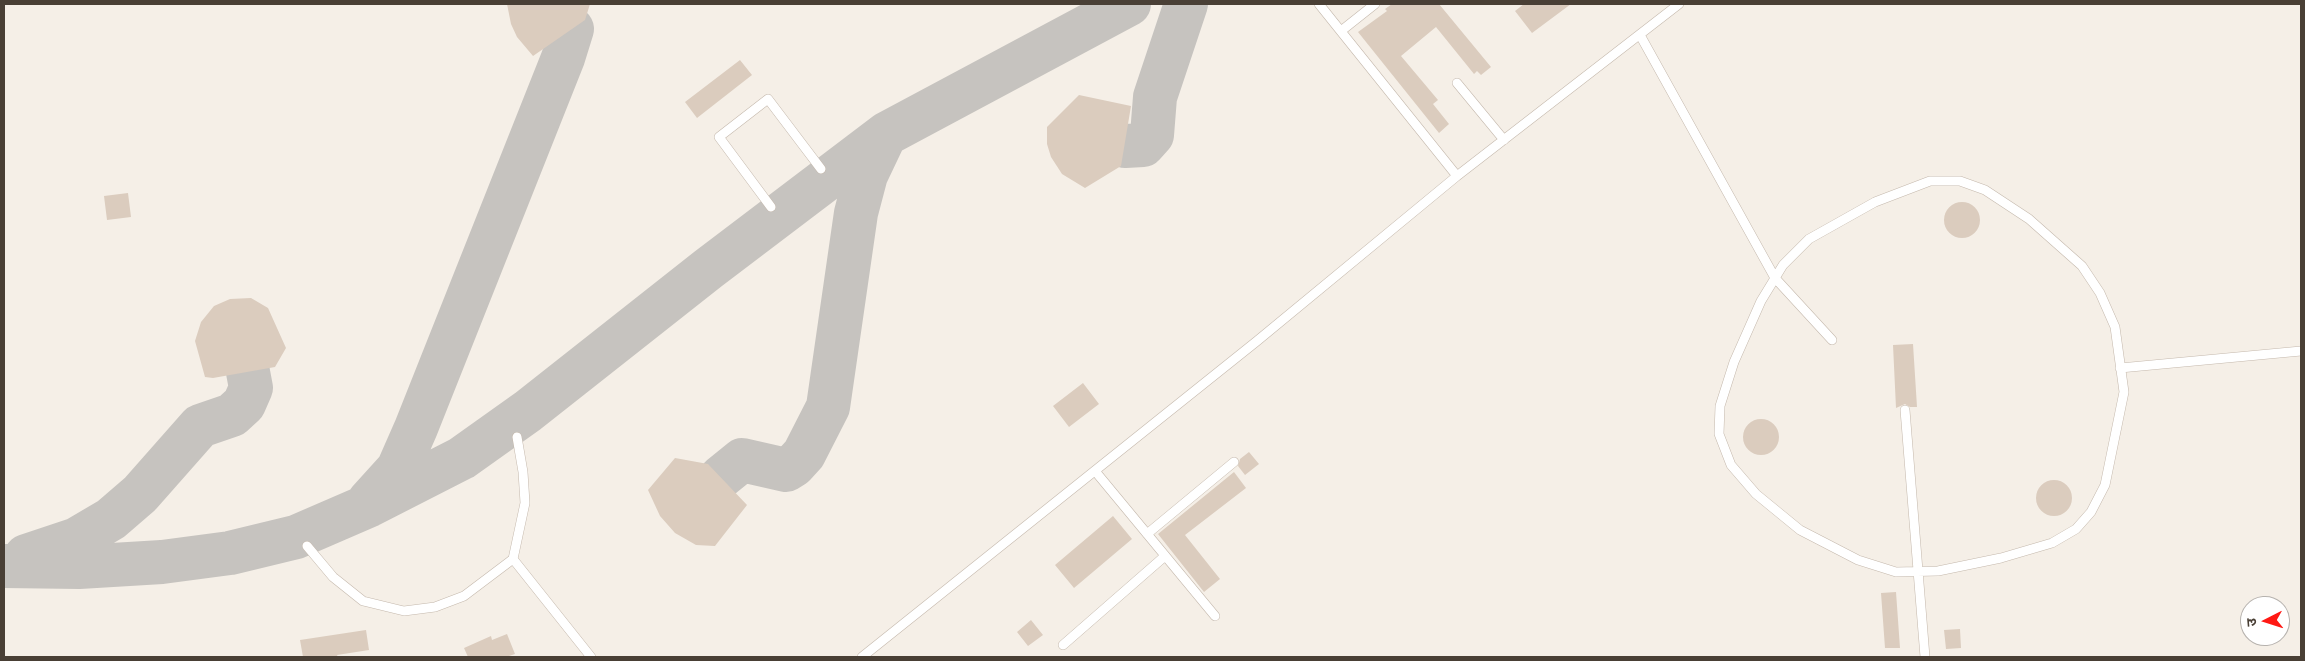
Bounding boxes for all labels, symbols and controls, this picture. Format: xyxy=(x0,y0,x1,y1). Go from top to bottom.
north arrow xyxy=(2240,596,2290,646)
text: उ xyxy=(2242,617,2260,627)

